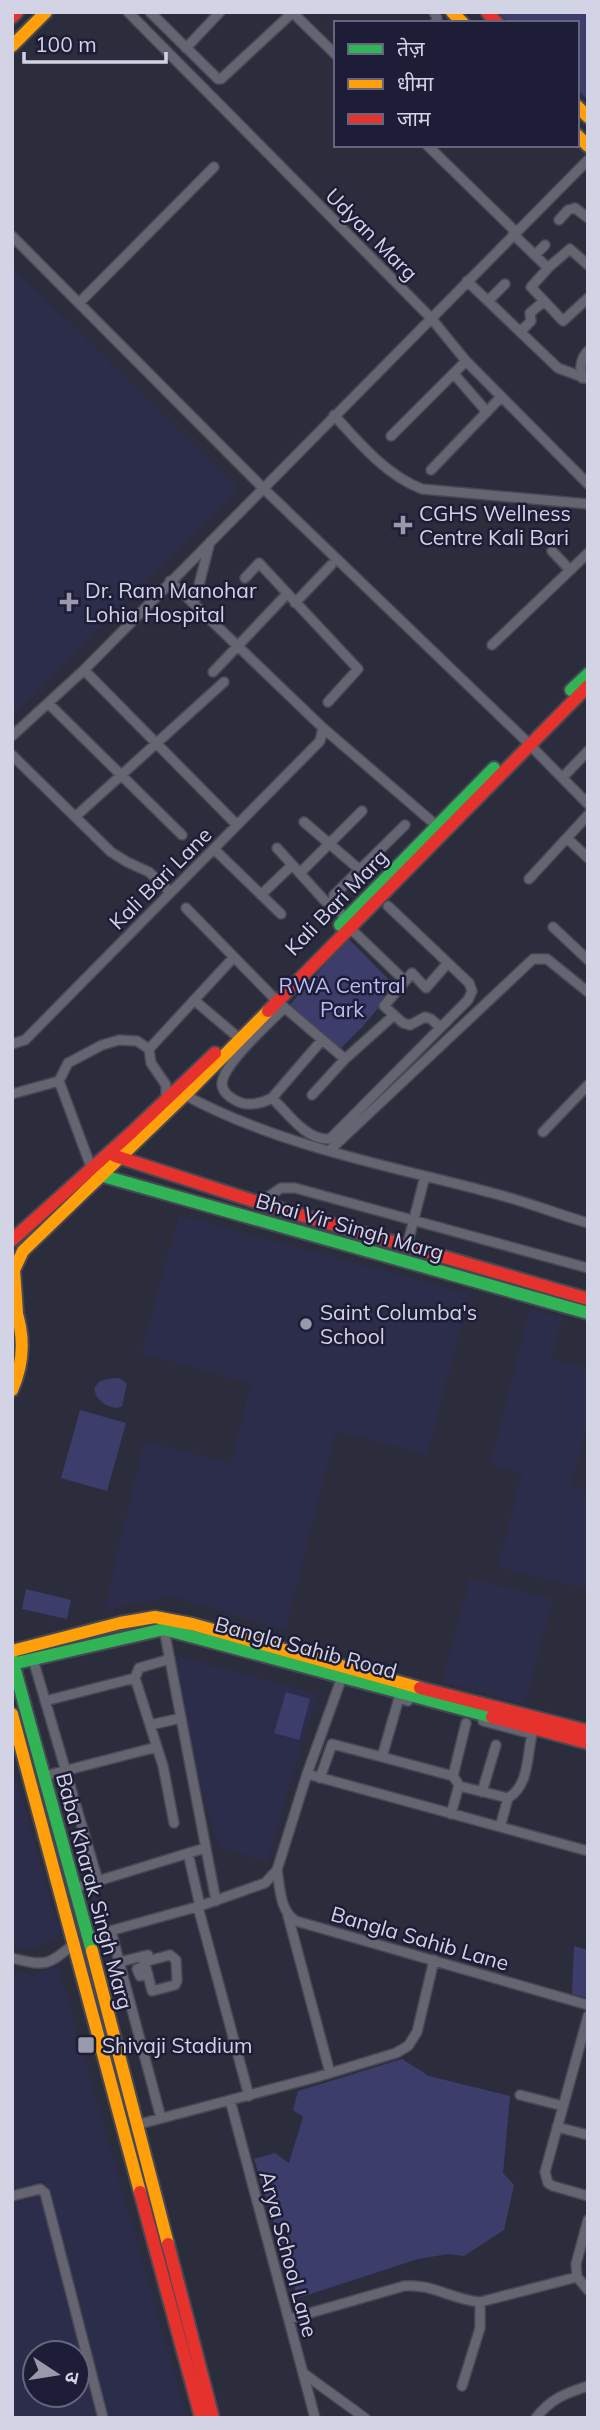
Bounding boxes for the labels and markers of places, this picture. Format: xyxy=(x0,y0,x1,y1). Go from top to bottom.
place label: CGHS Wellness Centre Kali Bari xyxy=(419,500,571,550)
marker: CGHS Wellness Centre Kali Bari xyxy=(393,515,413,535)
place label: Dr. Ram Manohar Lohia Hospital xyxy=(85,577,257,627)
marker: Dr. Ram Manohar Lohia Hospital xyxy=(59,592,79,612)
place label: Saint Columba's School xyxy=(320,1299,477,1349)
marker: Saint Columba's School xyxy=(298,1316,314,1332)
place label: Shivaji Stadium xyxy=(102,2032,253,2058)
marker: Shivaji Stadium xyxy=(76,2035,96,2055)

